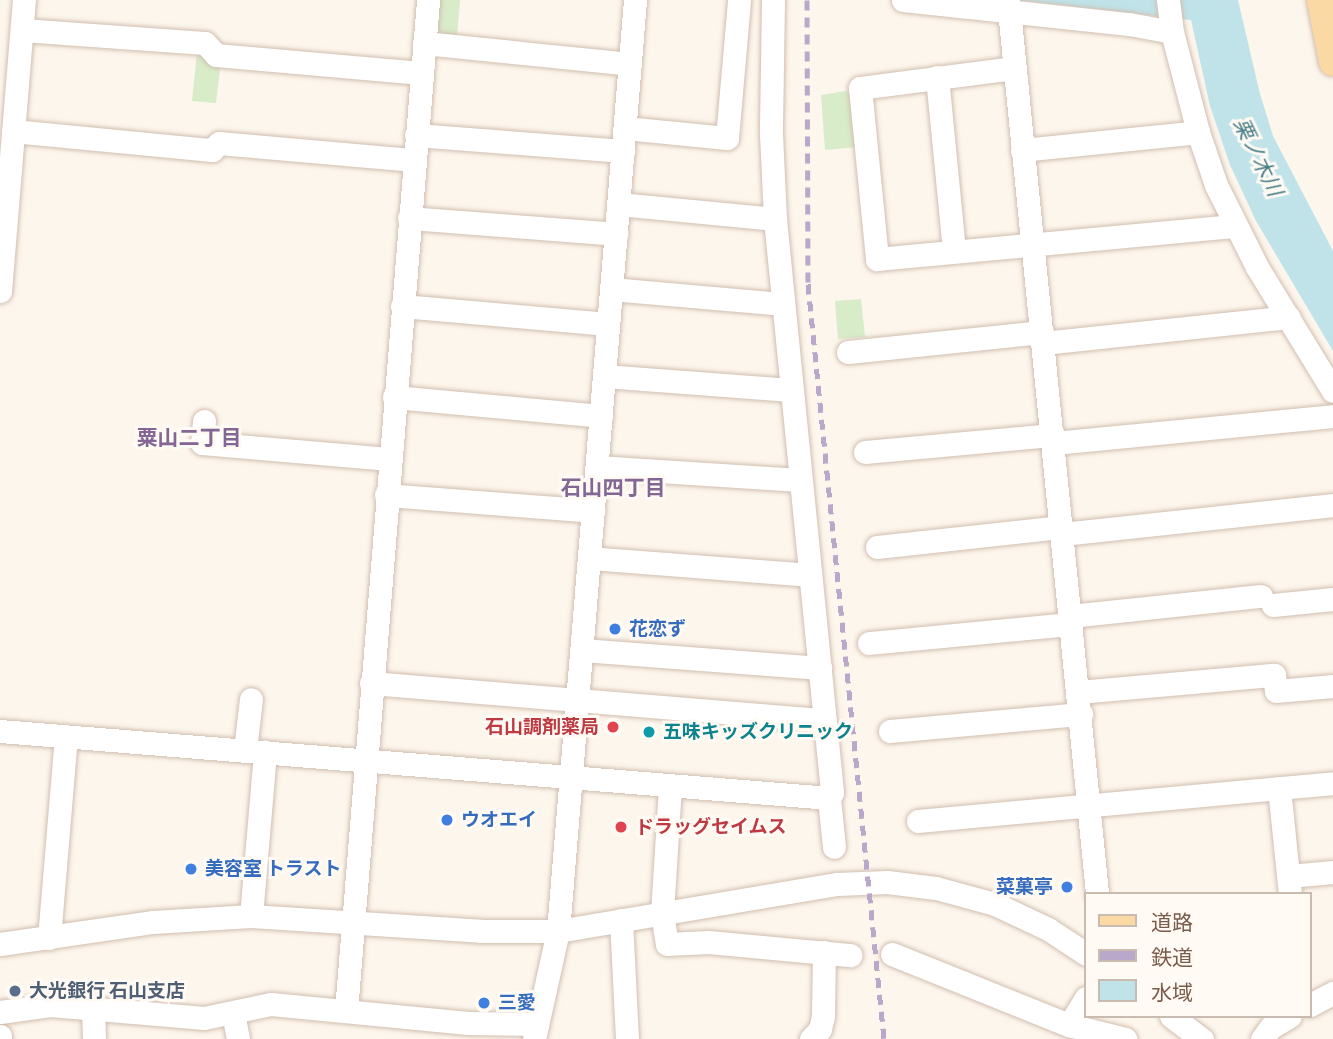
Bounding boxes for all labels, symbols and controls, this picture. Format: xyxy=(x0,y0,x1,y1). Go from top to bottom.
water label: 栗ノ木川 xyxy=(1228,114,1288,200)
district label: 粟山二丁目 xyxy=(137,425,241,451)
district label: 石山四丁目 xyxy=(561,475,665,501)
place label: 花恋ず xyxy=(629,618,686,640)
marker: 花恋ず xyxy=(607,621,623,637)
place label: 石山調剤薬局 xyxy=(485,716,599,738)
marker: 石山調剤薬局 xyxy=(605,719,621,735)
place label: 五味キッズクリニック xyxy=(663,721,853,743)
marker: 五味キッズクリニック xyxy=(641,724,657,740)
place label: ウオエイ xyxy=(461,809,537,831)
marker: ウオエイ xyxy=(439,812,455,828)
place label: ドラッグセイムス xyxy=(635,816,787,838)
marker: ドラッグセイムス xyxy=(613,819,629,835)
place label: 美容室 トラスト xyxy=(205,858,342,880)
marker: 美容室 トラスト xyxy=(183,861,199,877)
place label: 菜菓亭 xyxy=(996,876,1053,898)
marker: 菜菓亭 xyxy=(1059,879,1075,895)
legend xyxy=(1084,892,1312,1018)
text: 道路 xyxy=(1151,909,1193,936)
text: 鉄道 xyxy=(1151,944,1193,971)
text: 水域 xyxy=(1151,979,1193,1006)
place label: 大光銀行 石山支店 xyxy=(29,980,185,1002)
marker: 大光銀行 石山支店 xyxy=(7,983,23,999)
place label: 三愛 xyxy=(498,992,536,1014)
marker: 三愛 xyxy=(476,995,492,1011)

